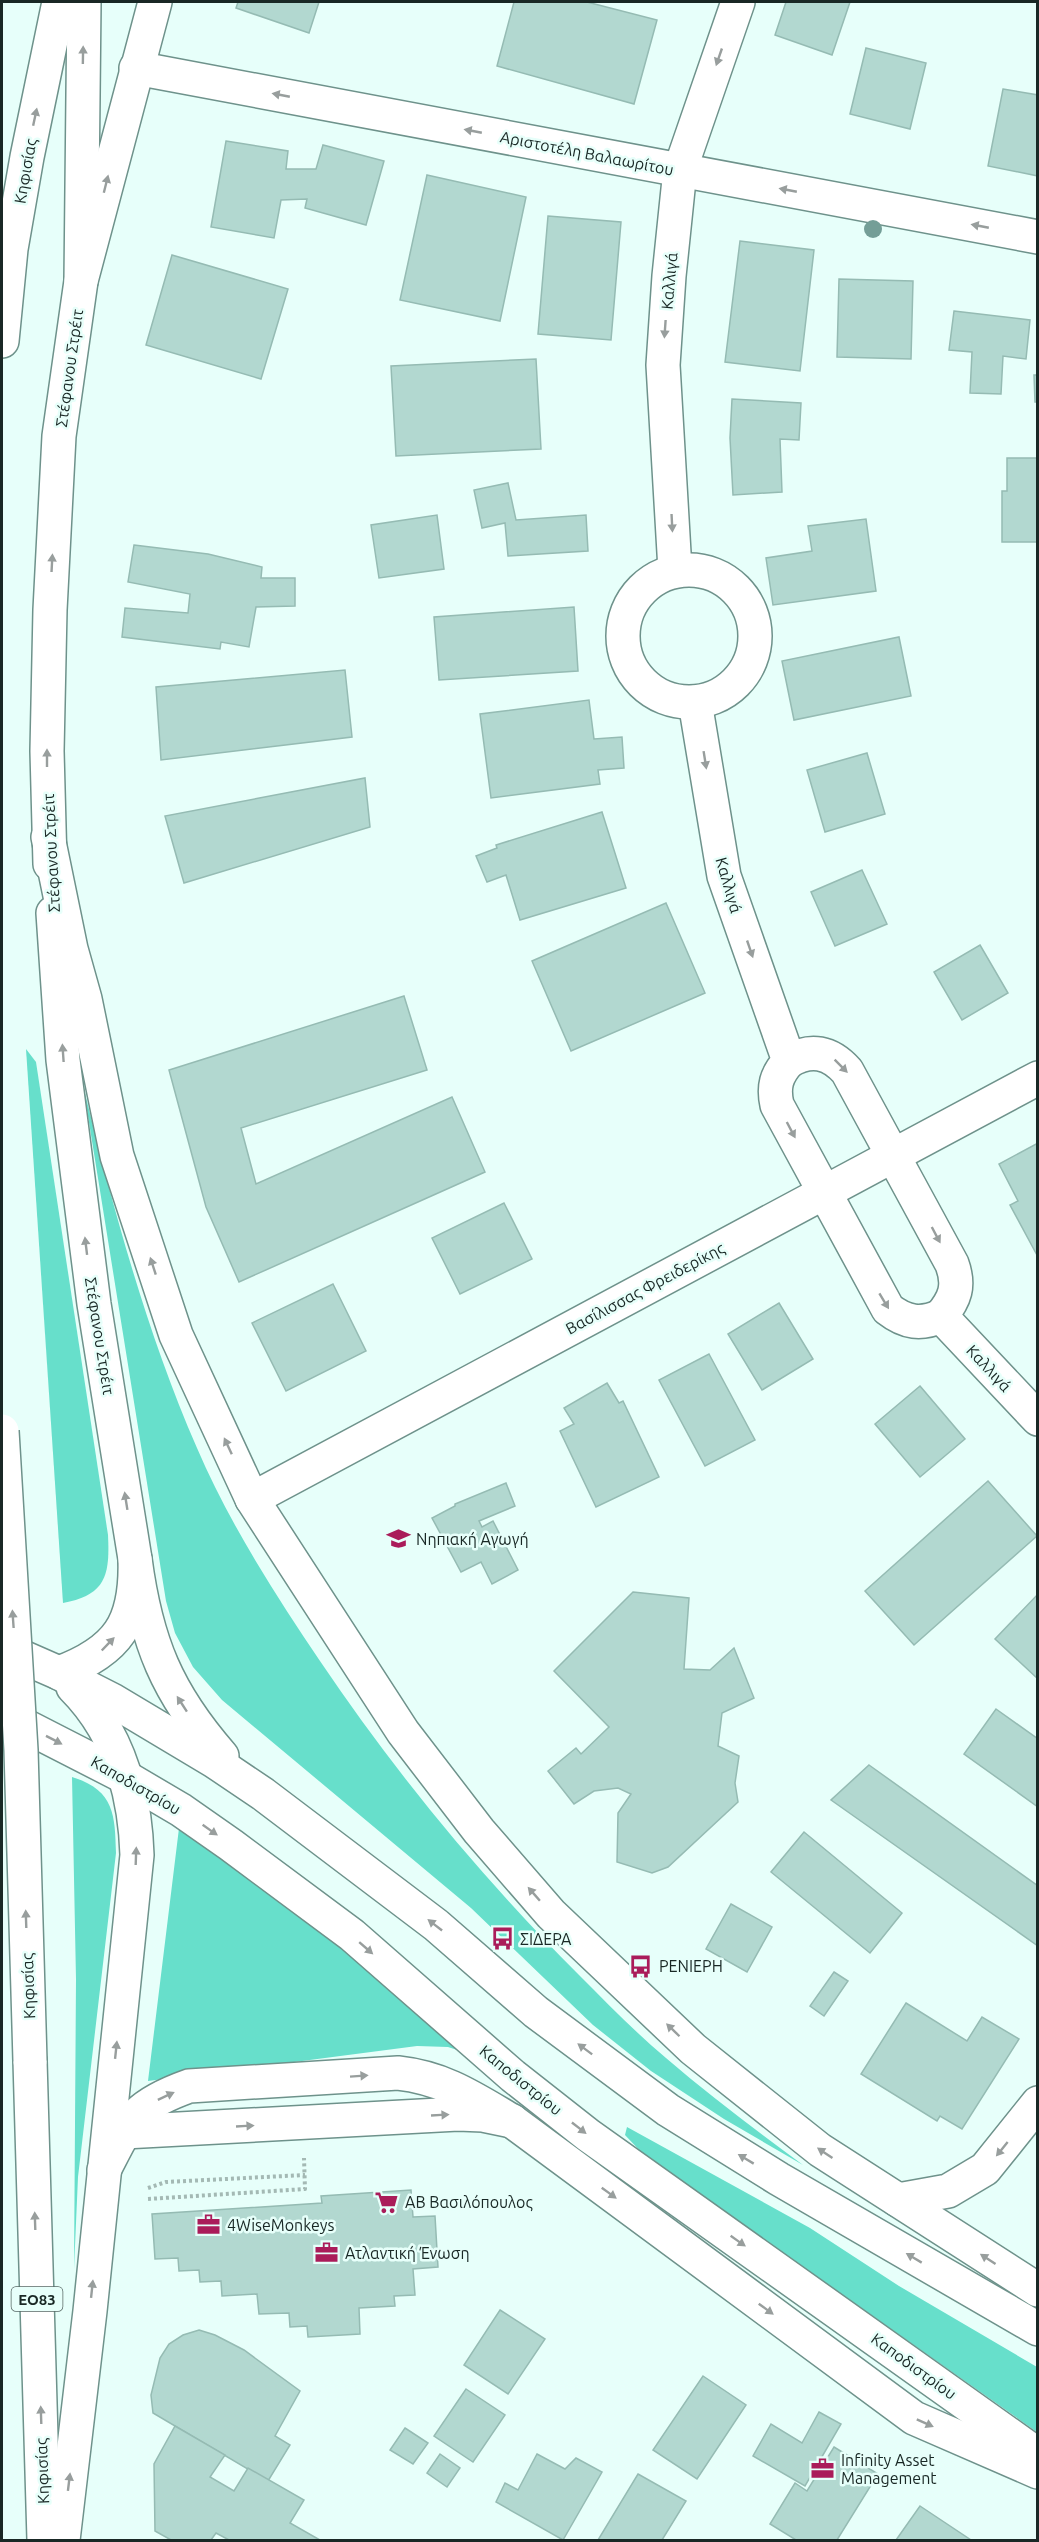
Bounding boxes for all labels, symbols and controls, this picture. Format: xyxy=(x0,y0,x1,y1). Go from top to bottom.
one-way arrow xyxy=(79,45,88,64)
one-way arrow xyxy=(714,48,724,66)
one-way arrow xyxy=(272,90,291,99)
one-way arrow xyxy=(31,108,40,127)
one-way arrow xyxy=(463,126,482,135)
street label: Αριστοτέλη Βαλαωρίτου xyxy=(499,127,675,179)
street label: Κηφισίας xyxy=(10,137,41,205)
one-way arrow xyxy=(102,175,112,193)
one-way arrow xyxy=(779,186,798,195)
one-way arrow xyxy=(970,221,989,230)
street label: Καλλιγά xyxy=(658,251,680,310)
street label: Στέφανου Στρέιτ xyxy=(52,308,86,428)
one-way arrow xyxy=(661,319,670,338)
one-way arrow xyxy=(668,514,677,533)
one-way arrow xyxy=(47,553,56,572)
one-way arrow xyxy=(42,748,52,767)
one-way arrow xyxy=(700,751,709,770)
street label: Στέφανου Στρέιτ xyxy=(39,793,63,913)
street label: Καλλιγά xyxy=(712,855,746,915)
one-way arrow xyxy=(745,940,755,958)
one-way arrow xyxy=(58,1043,67,1062)
one-way arrow xyxy=(833,1058,847,1072)
one-way arrow xyxy=(786,1122,796,1139)
one-way arrow xyxy=(931,1227,941,1244)
one-way arrow xyxy=(82,1237,91,1256)
street label: Βασίλισσας Φρειδερίκης xyxy=(563,1238,728,1338)
one-way arrow xyxy=(148,1257,157,1275)
street label: Στέφανου Στρέιτ xyxy=(82,1276,118,1396)
one-way arrow xyxy=(879,1293,889,1310)
street label: Καλλιγά xyxy=(963,1341,1015,1395)
one-way arrow xyxy=(223,1438,232,1455)
one-way arrow xyxy=(121,1492,130,1511)
school or university icon: Νηπιακή Αγωγή xyxy=(385,1526,411,1552)
place label: Νηπιακή Αγωγή xyxy=(416,1530,529,1548)
one-way arrow xyxy=(9,1610,18,1629)
one-way arrow xyxy=(101,1638,115,1652)
one-way arrow xyxy=(177,1696,188,1712)
one-way arrow xyxy=(45,1734,63,1744)
street label: Καποδιστρίου xyxy=(88,1752,184,1818)
one-way arrow xyxy=(202,1824,218,1836)
one-way arrow xyxy=(131,1846,141,1865)
one-way arrow xyxy=(528,1887,541,1902)
one-way arrow xyxy=(22,1910,31,1929)
one-way arrow xyxy=(427,1918,443,1931)
bus stop icon: ΣΙΔΕΡΑ xyxy=(489,1926,515,1952)
place label: ΣΙΔΕΡΑ xyxy=(520,1930,572,1948)
one-way arrow xyxy=(358,1941,373,1954)
street label: Κηφισίας xyxy=(18,1953,39,2019)
bus stop icon: ΡΕΝΙΕΡΗ xyxy=(628,1953,654,1979)
place label: ΡΕΝΙΕΡΗ xyxy=(659,1957,723,1975)
one-way arrow xyxy=(666,2024,680,2038)
one-way arrow xyxy=(111,2040,121,2059)
street label: Καποδιστρίου xyxy=(476,2041,566,2119)
one-way arrow xyxy=(578,2043,594,2055)
one-way arrow xyxy=(349,2071,368,2080)
one-way arrow xyxy=(157,2091,174,2100)
one-way arrow xyxy=(430,2111,449,2120)
one-way arrow xyxy=(235,2121,254,2131)
one-way arrow xyxy=(571,2121,587,2134)
one-way arrow xyxy=(996,2142,1008,2157)
one-way arrow xyxy=(817,2147,833,2159)
one-way arrow xyxy=(738,2154,754,2165)
one-way arrow xyxy=(602,2187,617,2199)
supermarket icon: ΑΒ Βασιλόπουλος xyxy=(374,2189,400,2215)
place label: ΑΒ Βασιλόπουλος xyxy=(405,2193,533,2212)
one-way arrow xyxy=(30,2211,40,2230)
office icon: 4WiseMonkeys xyxy=(196,2212,222,2238)
place label: 4WiseMonkeys xyxy=(227,2216,335,2234)
one-way arrow xyxy=(729,2235,745,2247)
office icon: Ατλαντική Ένωση xyxy=(314,2240,340,2266)
place label: Ατλαντική Ένωση xyxy=(345,2244,470,2262)
one-way arrow xyxy=(906,2252,922,2263)
one-way arrow xyxy=(980,2253,997,2264)
one-way arrow xyxy=(87,2279,97,2298)
road number: ΕΟ83 xyxy=(12,2287,63,2311)
one-way arrow xyxy=(758,2303,774,2315)
street label: Καποδιστρίου xyxy=(868,2329,960,2403)
one-way arrow xyxy=(36,2406,45,2425)
one-way arrow xyxy=(916,2418,933,2427)
street label: Κηφισίας xyxy=(32,2438,53,2504)
place label: Infinity Asset Management xyxy=(841,2451,937,2487)
office icon: Infinity Asset Management xyxy=(810,2456,836,2482)
one-way arrow xyxy=(65,2473,74,2492)

